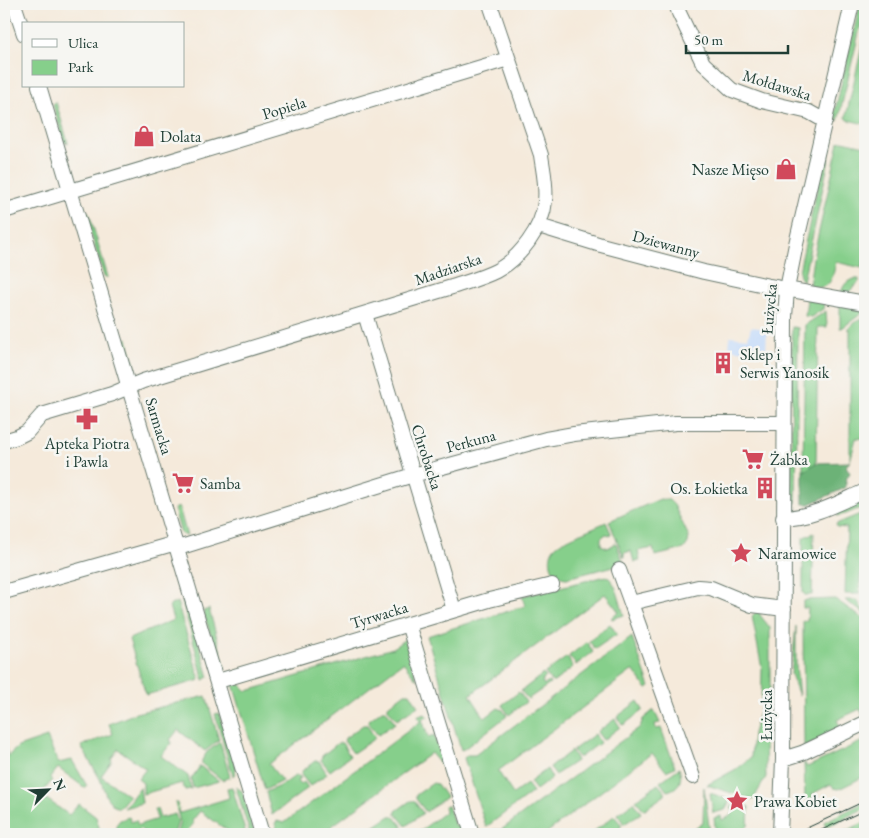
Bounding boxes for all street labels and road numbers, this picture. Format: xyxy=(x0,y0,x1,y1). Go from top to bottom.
street label: Mołdawska xyxy=(740,65,814,106)
street label: Popiela xyxy=(260,91,309,125)
street label: Dziewanny xyxy=(630,225,703,263)
street label: Madziarska xyxy=(412,248,485,290)
street label: Łużycka xyxy=(756,282,782,335)
street label: Sarmacka xyxy=(140,395,178,458)
street label: Chrobacka xyxy=(407,422,448,493)
street label: Perkuna xyxy=(444,424,499,458)
street label: Tyrwacka xyxy=(348,596,411,634)
street label: Łużycka xyxy=(756,689,777,740)

